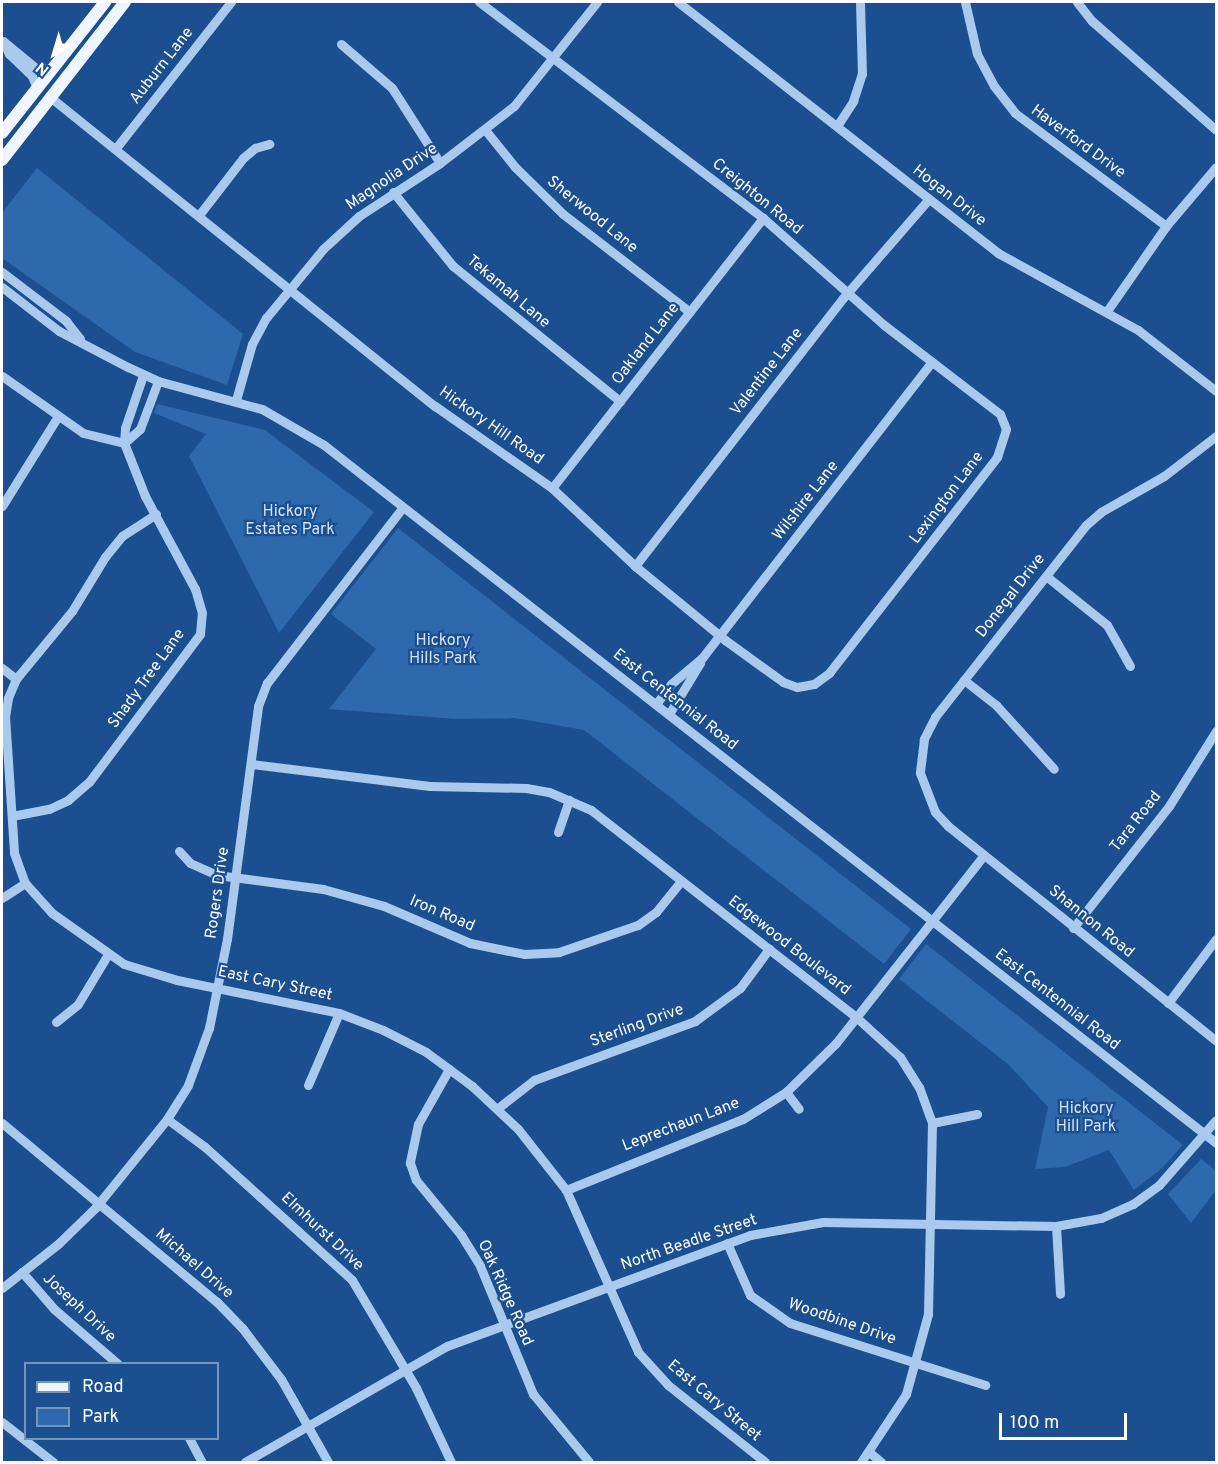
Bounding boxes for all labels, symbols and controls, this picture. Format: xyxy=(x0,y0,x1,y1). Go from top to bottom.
north arrow xyxy=(24,24,84,84)
street label: Auburn Lane xyxy=(126,24,198,108)
text: N xyxy=(32,57,54,80)
street label: Haverford Drive xyxy=(1027,101,1129,183)
street label: Magnolia Drive xyxy=(342,139,442,215)
street label: Creighton Road xyxy=(708,155,806,239)
street label: Hogan Drive xyxy=(908,161,990,231)
street label: Sherwood Lane xyxy=(543,172,641,258)
street label: Tekamah Lane xyxy=(462,251,554,333)
street label: Oakland Lane xyxy=(608,299,684,389)
street label: Valentine Lane xyxy=(727,324,807,420)
street label: Hickory Hill Road xyxy=(435,383,547,469)
street label: Lexington Lane xyxy=(906,448,988,548)
street label: Wilshire Lane xyxy=(769,457,843,545)
park label: Hickory Estates Park xyxy=(245,502,335,540)
street label: Donegal Drive xyxy=(972,550,1050,642)
street label: Shady Tree Lane xyxy=(104,625,190,733)
park label: Hickory Hills Park xyxy=(409,631,477,669)
street label: East Centennial Road xyxy=(609,645,741,755)
street label: Tara Road xyxy=(1106,788,1166,856)
street label: Rogers Drive xyxy=(202,846,234,940)
street label: Shannon Road xyxy=(1044,882,1138,962)
street label: Iron Road xyxy=(406,892,478,936)
street label: Edgewood Boulevard xyxy=(724,892,854,1000)
street label: East Centennial Road xyxy=(991,945,1123,1055)
street label: East Cary Street xyxy=(216,962,334,1006)
street label: Sterling Drive xyxy=(587,1000,687,1052)
street label: Leprechaun Lane xyxy=(620,1094,742,1156)
park label: Hickory Hill Park xyxy=(1056,1099,1116,1137)
street label: Elmhurst Drive xyxy=(276,1189,368,1275)
street label: North Beadle Street xyxy=(618,1211,760,1275)
street label: Michael Drive xyxy=(151,1225,237,1303)
street label: Oak Ridge Road xyxy=(473,1237,537,1349)
street label: Joseph Drive xyxy=(38,1269,120,1347)
street label: Woodbine Drive xyxy=(785,1295,899,1349)
street label: East Cary Street xyxy=(663,1356,765,1446)
legend xyxy=(24,1362,219,1440)
text: Road xyxy=(82,1376,124,1399)
scale bar xyxy=(1002,1401,1130,1439)
text: Park xyxy=(82,1406,119,1429)
text: 100 m xyxy=(1010,1412,1059,1435)

